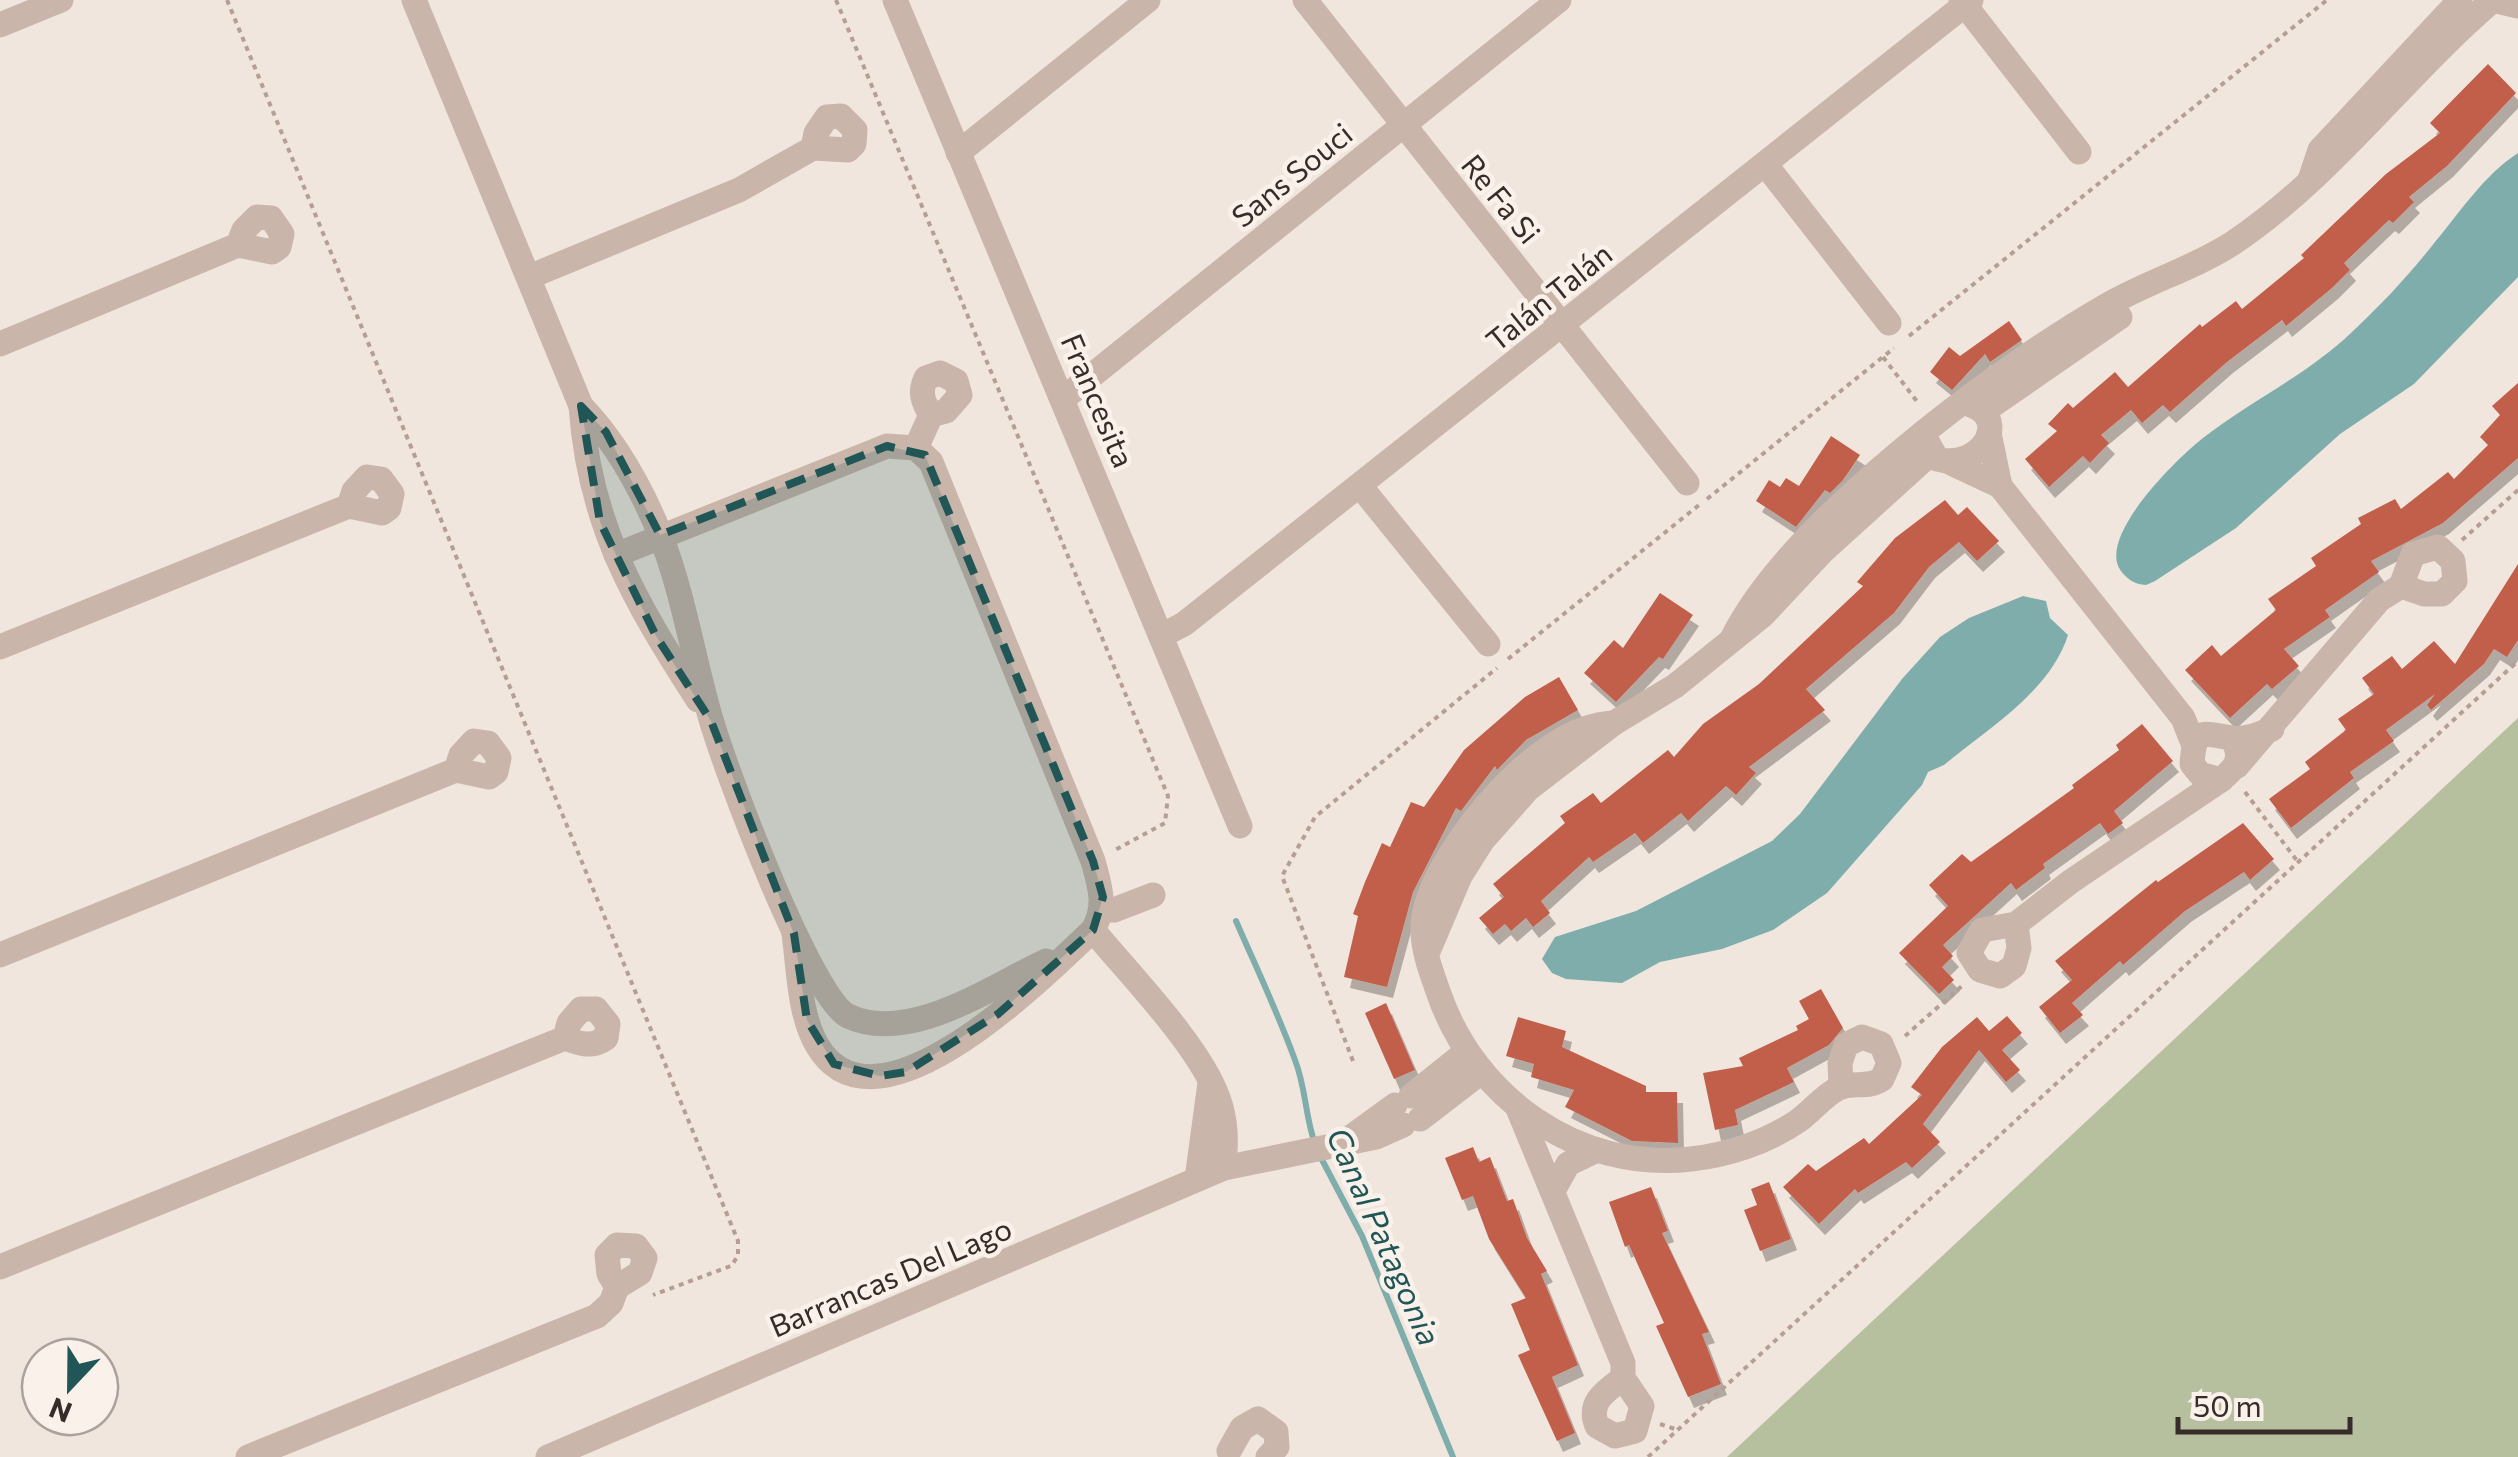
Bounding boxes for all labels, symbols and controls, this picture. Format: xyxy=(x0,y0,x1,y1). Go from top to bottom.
street label: Sans Souci xyxy=(1223,114,1359,234)
street label: Re Fa Si xyxy=(1455,146,1549,250)
street label: Talán Talán xyxy=(1478,234,1618,358)
street label: Francesita xyxy=(1054,328,1144,472)
water label: Canal Patagonia xyxy=(1319,1121,1451,1351)
street label: Barrancas Del Lago xyxy=(763,1208,1017,1344)
north arrow xyxy=(20,1337,120,1437)
scale bar xyxy=(2178,1372,2350,1434)
text: 50 m xyxy=(2193,1386,2262,1423)
text: N xyxy=(44,1391,76,1431)

